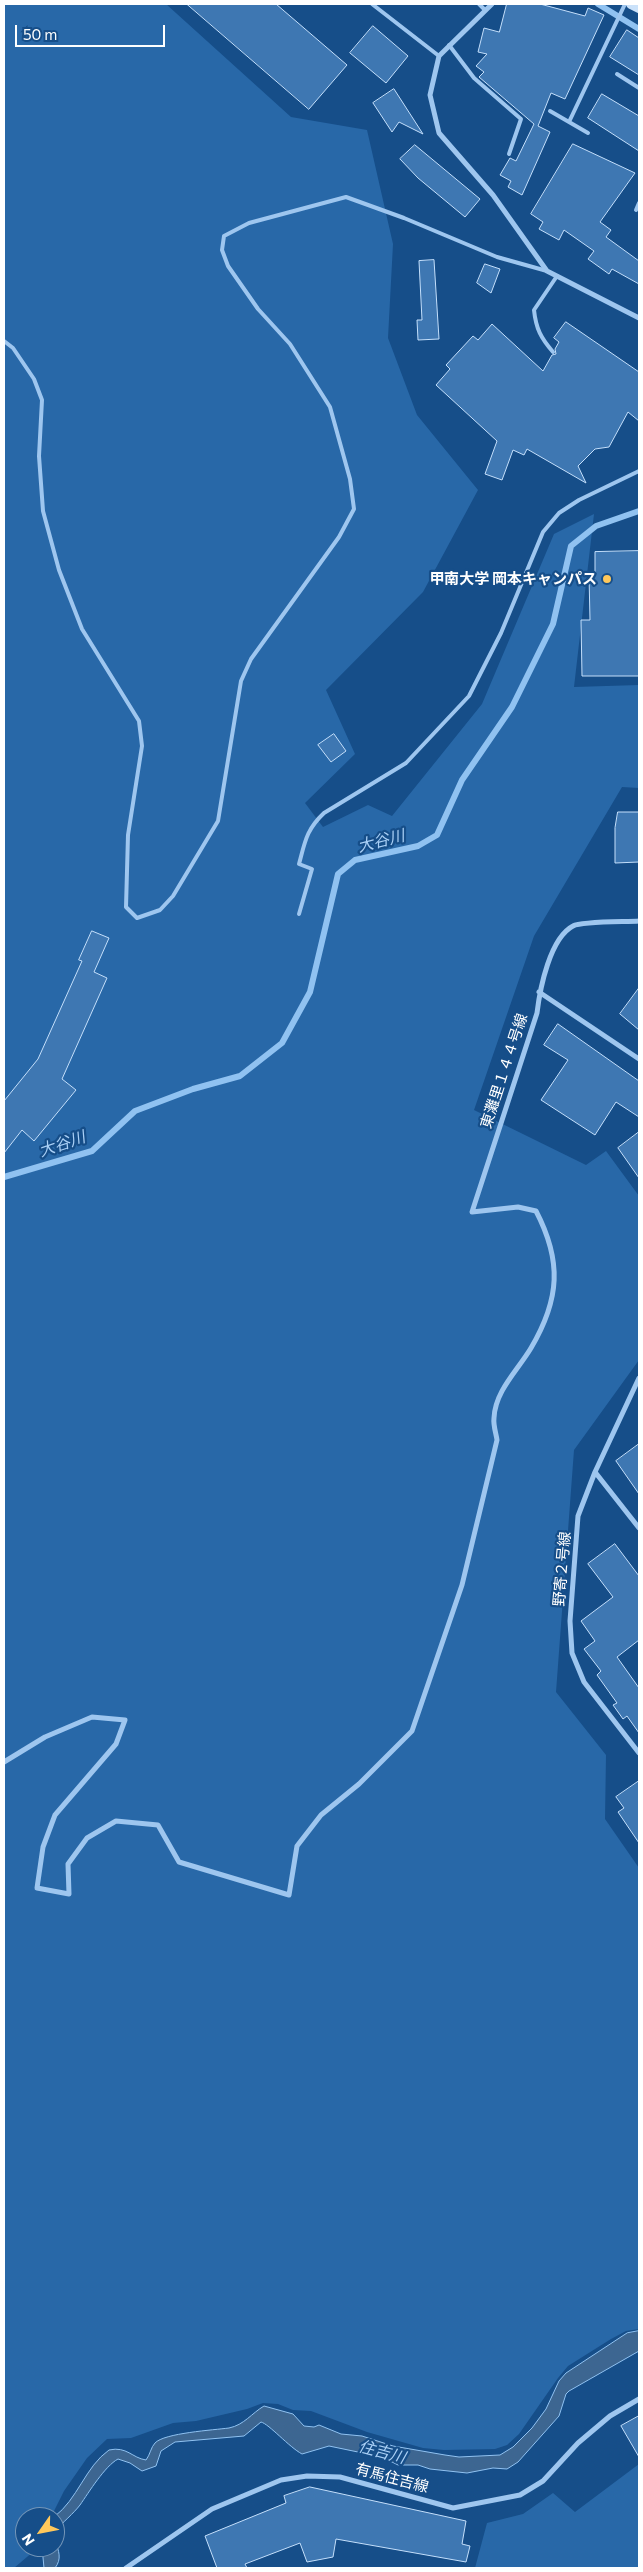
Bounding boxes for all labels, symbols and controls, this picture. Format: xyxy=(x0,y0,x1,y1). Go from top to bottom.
scale bar xyxy=(18,15,168,47)
text: 50 m xyxy=(23,25,57,43)
place label: 甲南大学 岡本キャンパス xyxy=(429,570,597,588)
marker: 甲南大学 岡本キャンパス xyxy=(601,573,613,585)
water label: 大谷川 xyxy=(355,826,407,856)
street label: 東灘里１４４号線 xyxy=(477,1011,531,1131)
water label: 大谷川 xyxy=(36,1127,88,1161)
street label: 野寄２号線 xyxy=(550,1531,574,1607)
water label: 住吉川 xyxy=(356,2437,408,2467)
street label: 有馬住吉線 xyxy=(353,2460,431,2496)
north arrow xyxy=(15,2507,65,2557)
text: N xyxy=(18,2531,38,2549)

